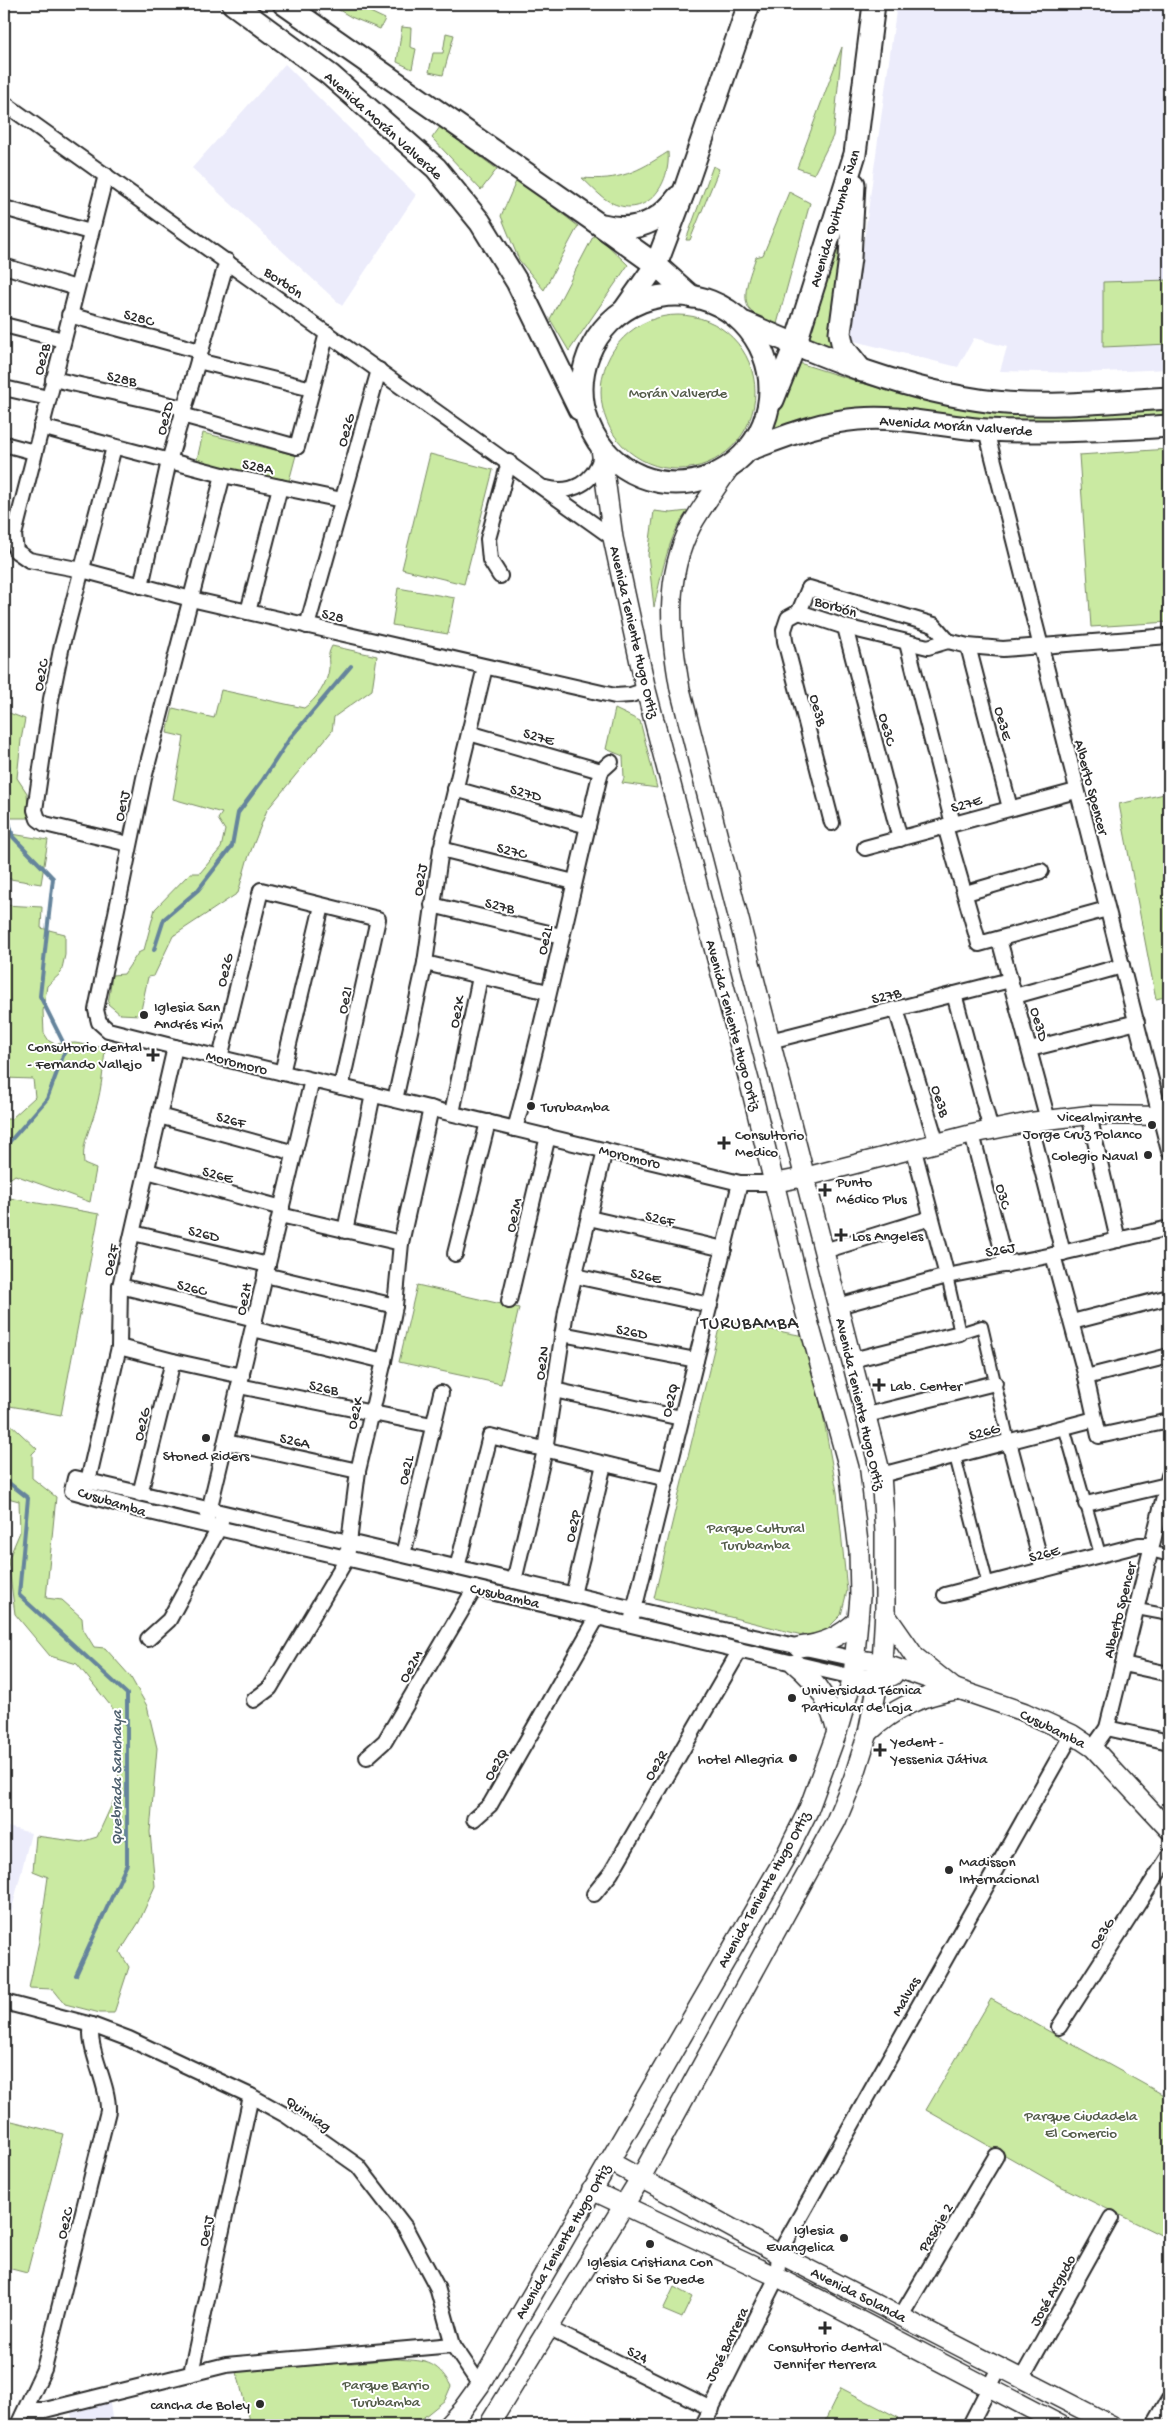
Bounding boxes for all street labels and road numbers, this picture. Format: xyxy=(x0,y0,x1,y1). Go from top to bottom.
street label: Avenida Morán Valverde xyxy=(320,69,446,185)
street label: Avenida Quitumbe Ñan xyxy=(806,148,865,290)
street label: Borbón xyxy=(259,263,306,304)
street label: S28C xyxy=(121,306,156,332)
street label: Oe2B xyxy=(30,342,56,377)
street label: S28B xyxy=(105,368,139,392)
street label: Oe2D xyxy=(153,400,179,437)
street label: Oe2G xyxy=(334,411,360,449)
street label: Avenida Morán Valverde xyxy=(879,413,1033,441)
street label: S28A xyxy=(240,456,276,480)
street label: Avenida Teniente Hugo Ortiz xyxy=(604,545,662,721)
street label: Borbón xyxy=(811,593,859,623)
street label: S28 xyxy=(320,606,346,628)
street label: Oe2C xyxy=(30,657,54,693)
street label: Oe3B xyxy=(804,693,830,729)
street label: Oe3E xyxy=(989,705,1015,743)
street label: Oe3C xyxy=(873,711,899,748)
street label: S27E xyxy=(521,725,557,751)
street label: Alberto Spencer xyxy=(1069,738,1112,839)
street label: S27D xyxy=(508,781,543,807)
street label: Oe1J xyxy=(111,788,135,823)
street label: S27E xyxy=(949,792,985,818)
street label: S27C xyxy=(495,840,529,865)
street label: Oe2J xyxy=(410,862,433,898)
street label: S27B xyxy=(483,895,516,919)
street label: Oe2L xyxy=(534,924,558,957)
street label: Avenida Teniente Hugo Ortiz xyxy=(701,938,764,1113)
street label: Oe2G xyxy=(213,951,239,989)
street label: Oe2I xyxy=(334,985,358,1016)
street label: S27B xyxy=(870,985,903,1009)
street label: Oe2K xyxy=(446,993,470,1030)
street label: Oe3D xyxy=(1025,1006,1052,1044)
street label: Moromoro xyxy=(204,1048,269,1080)
street label: Oe3B xyxy=(926,1084,953,1120)
street label: S26F xyxy=(214,1108,248,1134)
street label: Moromoro xyxy=(597,1142,662,1174)
street label: S26E xyxy=(200,1163,236,1189)
street label: O3C xyxy=(990,1182,1014,1212)
street label: Oe2M xyxy=(502,1196,528,1234)
street label: S26F xyxy=(643,1208,677,1232)
street label: S26D xyxy=(186,1223,221,1247)
street label: S26J xyxy=(984,1239,1018,1263)
street label: Oe2F xyxy=(100,1242,125,1278)
street label: S26E xyxy=(628,1265,663,1289)
street label: S26C xyxy=(175,1277,209,1302)
street label: Oe2H xyxy=(233,1281,257,1317)
street label: Avenida Teniente Hugo Ortiz xyxy=(830,1317,888,1493)
street label: S26D xyxy=(614,1321,649,1345)
street label: Oe2N xyxy=(532,1345,554,1381)
street label: S26B xyxy=(307,1377,340,1401)
street label: Oe2Q xyxy=(658,1382,684,1419)
street label: Oe2K xyxy=(344,1394,369,1431)
street label: Oe2G xyxy=(130,1405,156,1443)
street label: S26G xyxy=(967,1420,1003,1446)
street label: S26A xyxy=(278,1430,313,1454)
street label: Oe2L xyxy=(395,1454,419,1487)
street label: Cusubamba xyxy=(75,1484,149,1522)
street label: Oe2P xyxy=(562,1508,587,1544)
street label: S26E xyxy=(1027,1542,1063,1568)
street label: Alberto Spencer xyxy=(1100,1559,1142,1660)
street label: Cusubamba xyxy=(468,1580,542,1614)
street label: Oe2M xyxy=(395,1647,428,1686)
street label: Cusubamba xyxy=(1016,1706,1089,1754)
street label: Oe2Q xyxy=(480,1746,513,1784)
street label: Oe2R xyxy=(641,1747,673,1784)
street label: Avenida Teniente Hugo Ortiz xyxy=(714,1808,816,1971)
street label: Oe3G xyxy=(1086,1914,1120,1953)
street label: Malvas xyxy=(888,1974,925,2020)
street label: Quimiag xyxy=(282,2093,334,2136)
street label: Avenida Teniente Hugo Ortiz xyxy=(512,2161,616,2323)
street label: Pasaje 2 xyxy=(915,2200,958,2256)
street label: Oe2C xyxy=(53,2205,79,2241)
street label: Oe1J xyxy=(195,2213,219,2248)
street label: José Argudo xyxy=(1027,2252,1081,2330)
street label: Avenida Solanda xyxy=(807,2264,909,2328)
street label: José Barrera xyxy=(702,2304,754,2385)
street label: S24 xyxy=(624,2343,651,2369)

